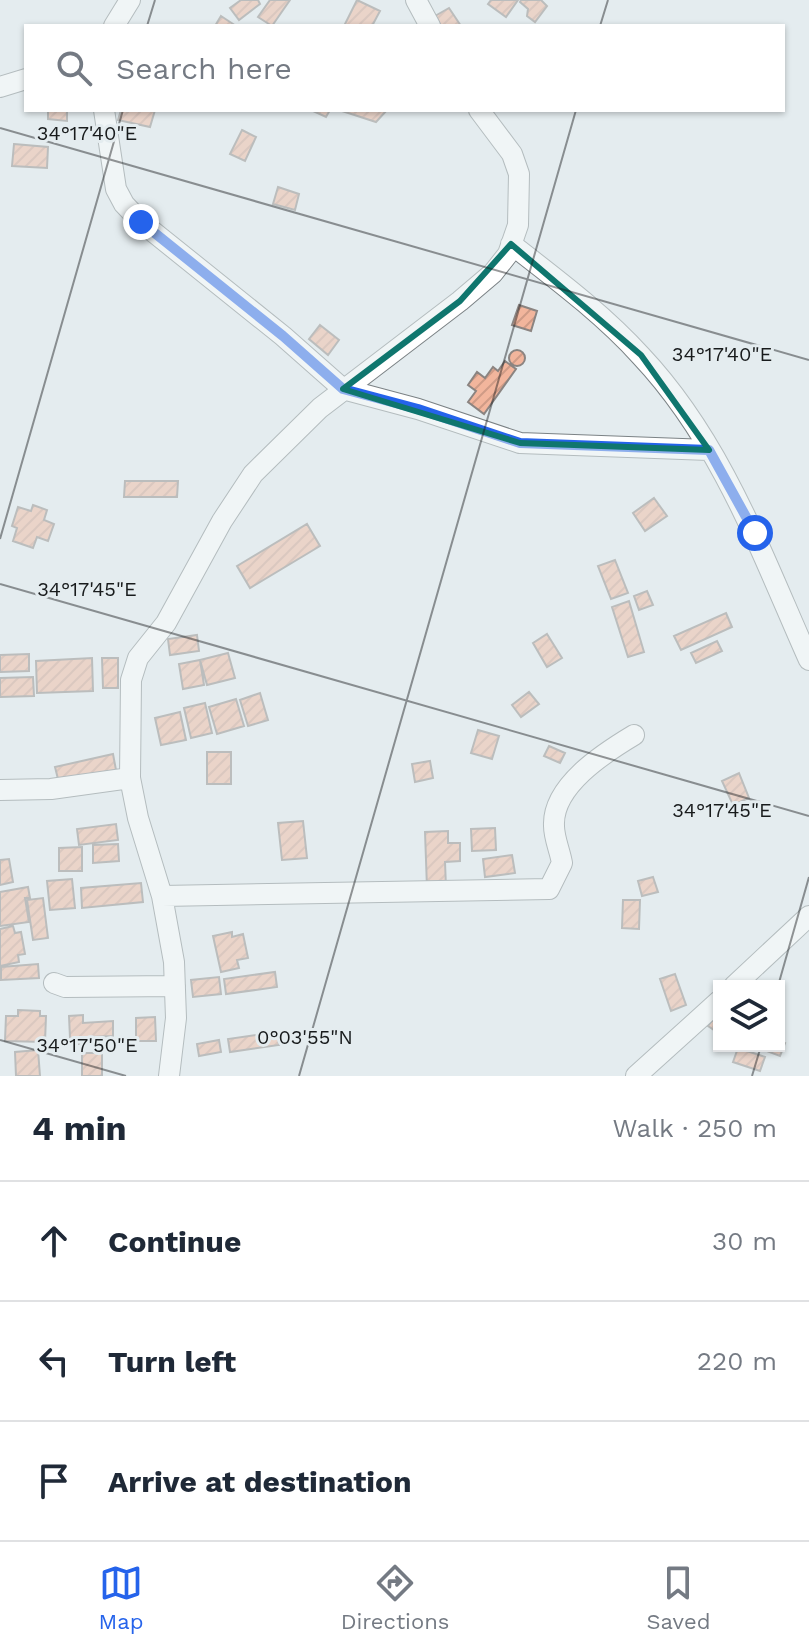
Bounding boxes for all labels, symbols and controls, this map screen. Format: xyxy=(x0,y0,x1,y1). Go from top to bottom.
search box xyxy=(24,24,785,112)
icon: search xyxy=(52,46,96,90)
text: Search here xyxy=(116,51,292,86)
text: 34°17'40"E xyxy=(37,121,137,145)
route end xyxy=(123,204,159,240)
text: 34°17'40"E xyxy=(672,342,772,366)
route start xyxy=(737,515,773,551)
text: 34°17'45"E xyxy=(37,577,137,601)
text: 34°17'45"E xyxy=(672,798,772,822)
map controls xyxy=(713,980,785,1052)
button: layers xyxy=(713,980,785,1052)
text: 0°03'55"N xyxy=(257,1025,353,1049)
text: 34°17'50"E xyxy=(36,1033,138,1057)
text: 4 min xyxy=(32,1108,127,1148)
text: Walk · 250 m xyxy=(612,1113,777,1143)
icon: ahead xyxy=(32,1219,76,1263)
text: Continue xyxy=(108,1224,241,1259)
text: 30 m xyxy=(712,1226,777,1256)
icon: left xyxy=(32,1339,76,1383)
text: Turn left xyxy=(108,1344,236,1379)
text: 220 m xyxy=(697,1346,777,1376)
icon: arrive xyxy=(32,1459,76,1503)
text: Arrive at destination xyxy=(108,1464,412,1499)
tab: Map xyxy=(99,1561,143,1634)
tab: Directions xyxy=(341,1561,449,1634)
tab: Saved xyxy=(647,1561,710,1634)

